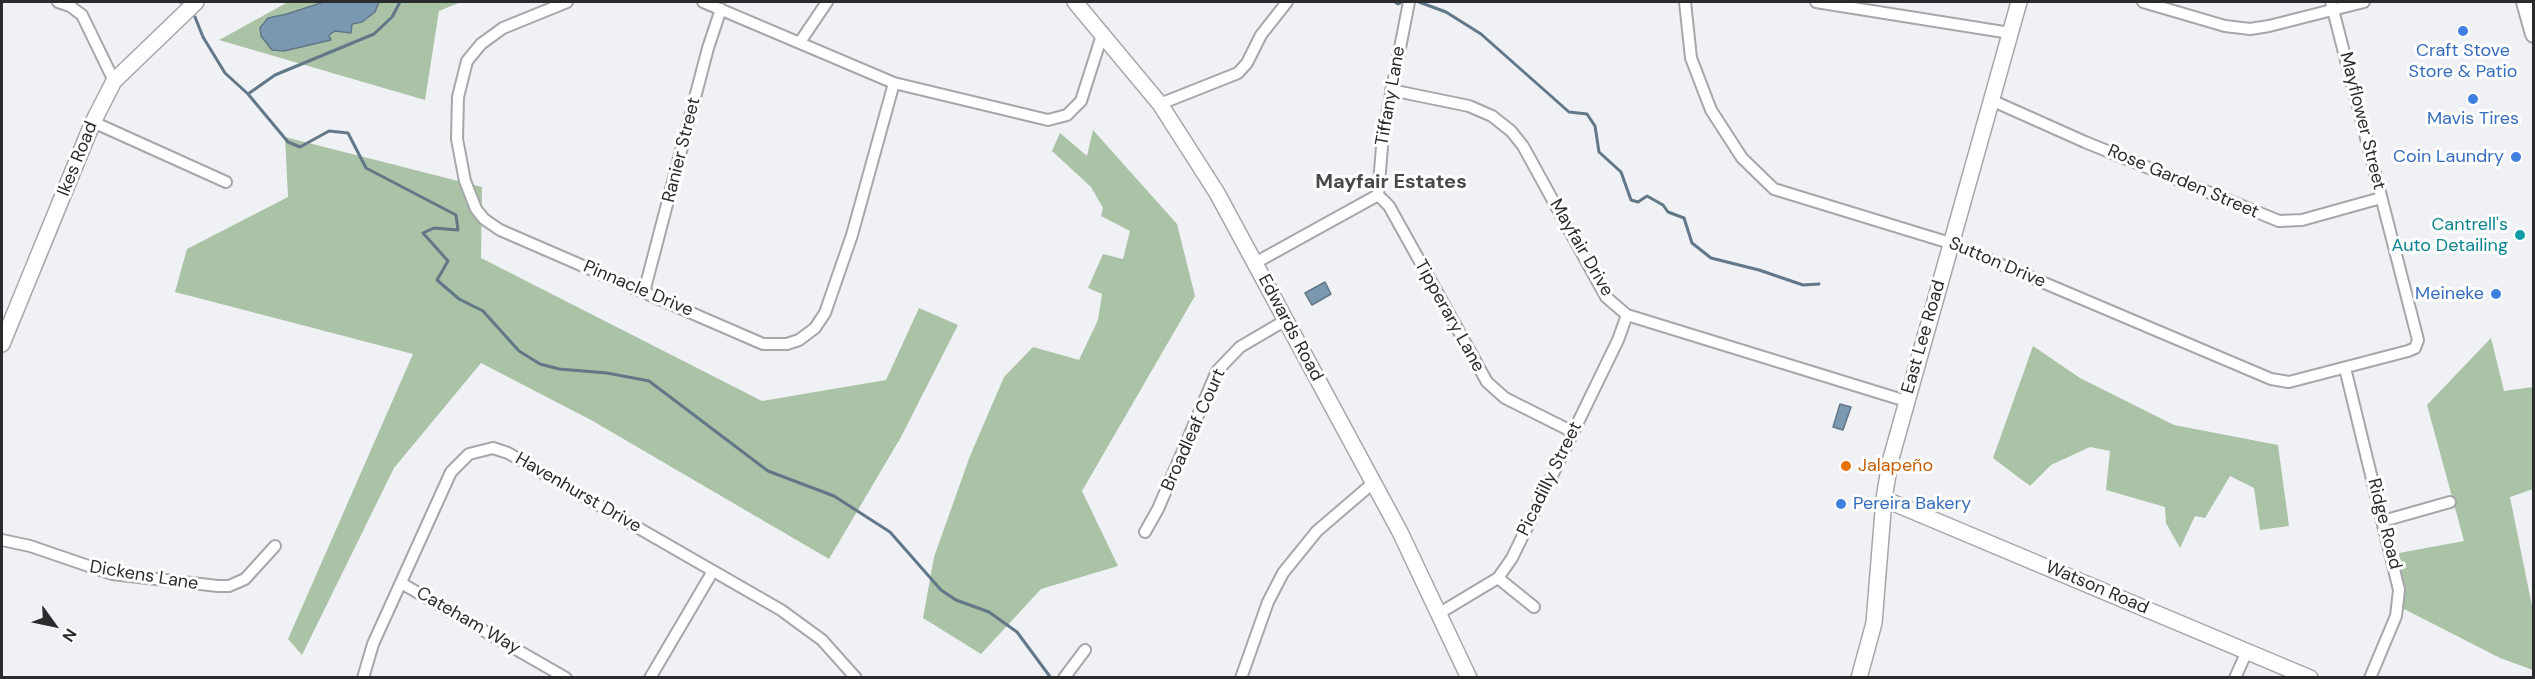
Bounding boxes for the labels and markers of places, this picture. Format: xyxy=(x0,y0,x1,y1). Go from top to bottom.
marker: Craft Stove Store & Patio xyxy=(2456,24,2470,38)
place label: Craft Stove Store & Patio xyxy=(2409,40,2517,82)
marker: Mavis Tires xyxy=(2466,92,2480,106)
place label: Mavis Tires xyxy=(2427,108,2519,130)
place label: Coin Laundry xyxy=(2393,146,2504,168)
marker: Coin Laundry xyxy=(2509,150,2523,164)
place label: Cantrell's Auto Detailing xyxy=(2391,214,2508,256)
marker: Cantrell's Auto Detailing xyxy=(2513,228,2527,242)
place label: Meineke xyxy=(2415,283,2484,305)
marker: Meineke xyxy=(2489,287,2503,301)
place label: Jalapeño xyxy=(1858,455,1933,477)
marker: Jalapeño xyxy=(1839,459,1853,473)
place label: Pereira Bakery xyxy=(1853,493,1971,515)
marker: Pereira Bakery xyxy=(1834,497,1848,511)

